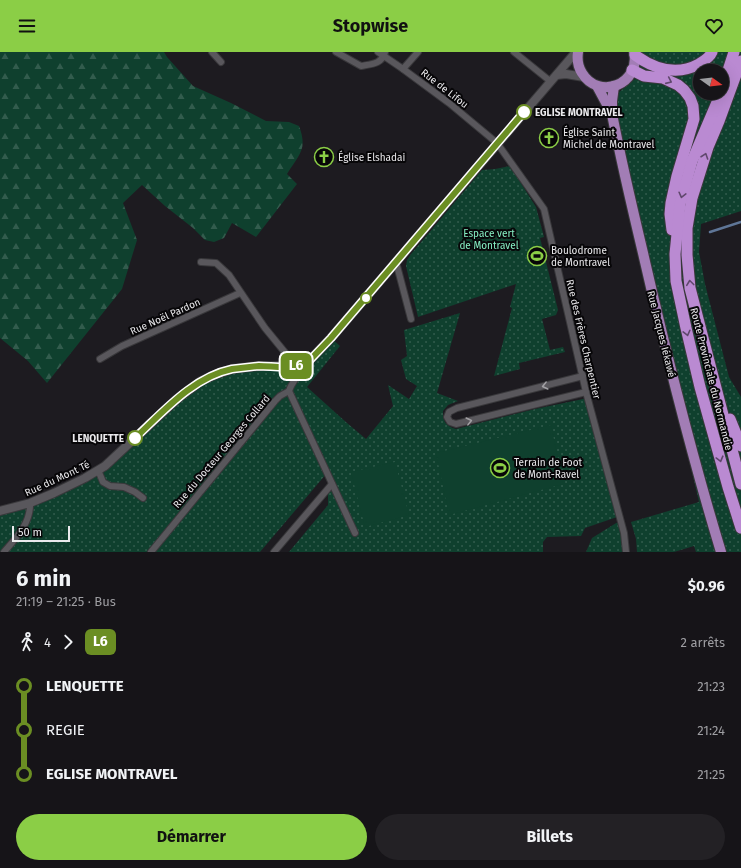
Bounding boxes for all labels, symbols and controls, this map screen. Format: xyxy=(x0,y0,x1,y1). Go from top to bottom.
icon: menu xyxy=(16,15,38,37)
text: Stopwise xyxy=(333,15,408,37)
icon: heart xyxy=(703,15,725,37)
north arrow xyxy=(693,64,729,100)
map controls xyxy=(693,64,729,100)
street label: Rue de Lifou xyxy=(418,67,470,111)
one-way arrow xyxy=(665,76,673,84)
marker: EGLISE MONTRAVEL xyxy=(516,104,532,120)
place label: EGLISE MONTRAVEL xyxy=(535,107,623,119)
place label: Église Saint Michel de Montravel xyxy=(563,125,655,151)
church icon: Église Saint Michel de Montravel xyxy=(538,127,560,149)
church icon: Église Elshadai xyxy=(313,146,335,168)
place label: Église Elshadai xyxy=(338,150,405,164)
one-way arrow xyxy=(700,153,708,160)
one-way arrow xyxy=(678,191,687,198)
park label: Espace vert de Montravel xyxy=(459,228,519,252)
sports icon: Boulodrome de Montravel xyxy=(526,245,548,267)
place label: Boulodrome de Montravel xyxy=(551,245,610,269)
street label: Rue des Frères Charpentier xyxy=(563,278,603,400)
one-way arrow xyxy=(686,280,695,286)
street label: Rue Jacques Iékawé xyxy=(644,290,678,379)
unlabelled marker xyxy=(360,292,372,304)
street label: Rue Noël Pardon xyxy=(128,296,202,338)
street label: Route Provinciale du Normandie xyxy=(687,307,735,452)
one-way arrow xyxy=(682,329,691,336)
line badge: L6 xyxy=(278,353,314,379)
text: L6 xyxy=(289,357,303,374)
one-way arrow xyxy=(542,381,548,389)
street label: Rue du Docteur Georges Collard xyxy=(171,393,273,511)
one-way arrow xyxy=(466,418,472,426)
marker: LENQUETTE xyxy=(127,430,143,446)
place label: LENQUETTE xyxy=(72,433,124,445)
one-way arrow xyxy=(715,455,724,462)
sports icon: Terrain de Foot de Mont-Ravel xyxy=(489,457,511,479)
place label: Terrain de Foot de Mont-Ravel xyxy=(514,457,583,481)
street label: Rue du Mont Té xyxy=(23,459,92,499)
scale bar xyxy=(12,524,70,543)
text: 50 m xyxy=(18,526,42,539)
text: 6 min xyxy=(16,565,71,592)
text: $0.96 xyxy=(688,577,725,595)
text: 21:19 – 21:25 · Bus xyxy=(16,594,116,609)
icon: walk xyxy=(16,631,38,653)
icon: forward xyxy=(57,631,79,653)
text: L6 xyxy=(93,633,108,650)
text: 4 xyxy=(44,635,51,650)
text: 2 arrêts xyxy=(681,635,725,650)
text: LENQUETTE xyxy=(46,677,124,695)
text: 21:23 xyxy=(697,679,725,694)
text: REGIE xyxy=(46,721,85,739)
text: 21:24 xyxy=(697,723,725,738)
text: EGLISE MONTRAVEL xyxy=(46,765,178,783)
text: 21:25 xyxy=(697,767,725,782)
button: Démarrer xyxy=(16,814,367,860)
button: Billets xyxy=(375,814,725,860)

